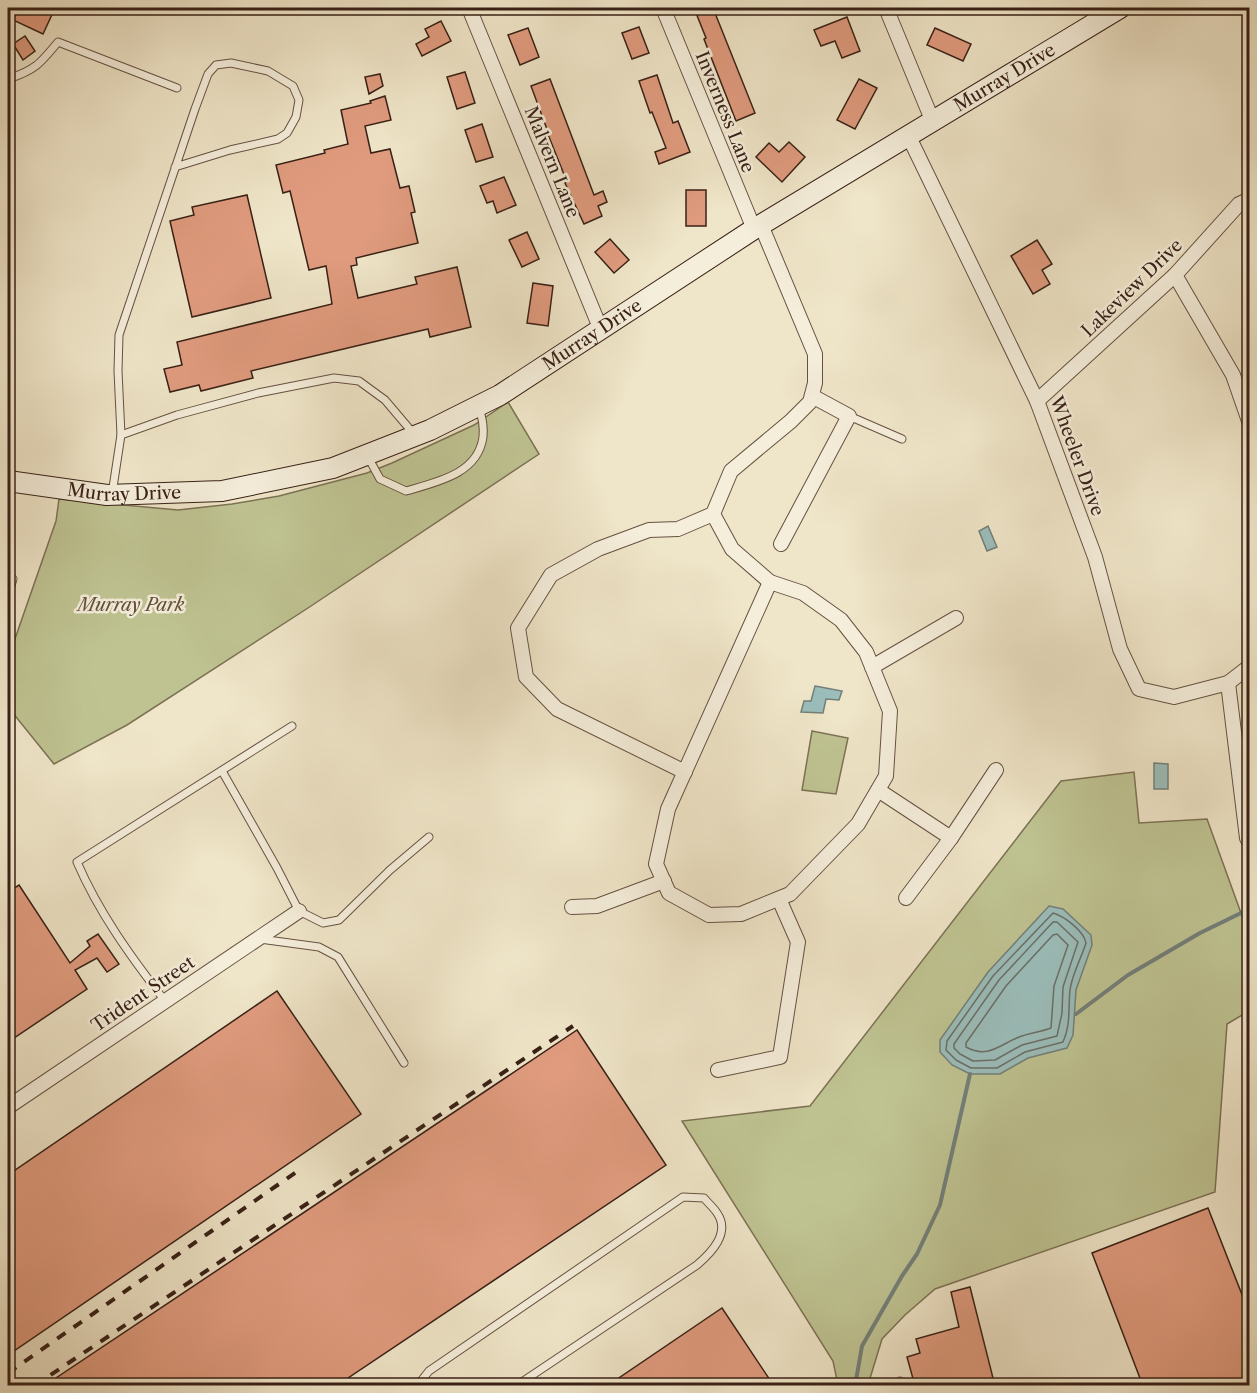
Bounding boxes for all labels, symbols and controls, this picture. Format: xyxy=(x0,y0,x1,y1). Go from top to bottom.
street label: Murray Drive xyxy=(950,39,1059,117)
street label: Inverness Lane xyxy=(691,48,759,176)
street label: Malvern Lane xyxy=(520,103,584,221)
street label: Lakeview Drive xyxy=(1077,234,1187,342)
street label: Murray Drive xyxy=(538,294,646,375)
street label: Wheeler Drive xyxy=(1045,392,1109,519)
street label: Murray Drive xyxy=(66,478,181,506)
park label: Murray Park xyxy=(76,594,185,616)
street label: Trident Street xyxy=(87,951,199,1037)

